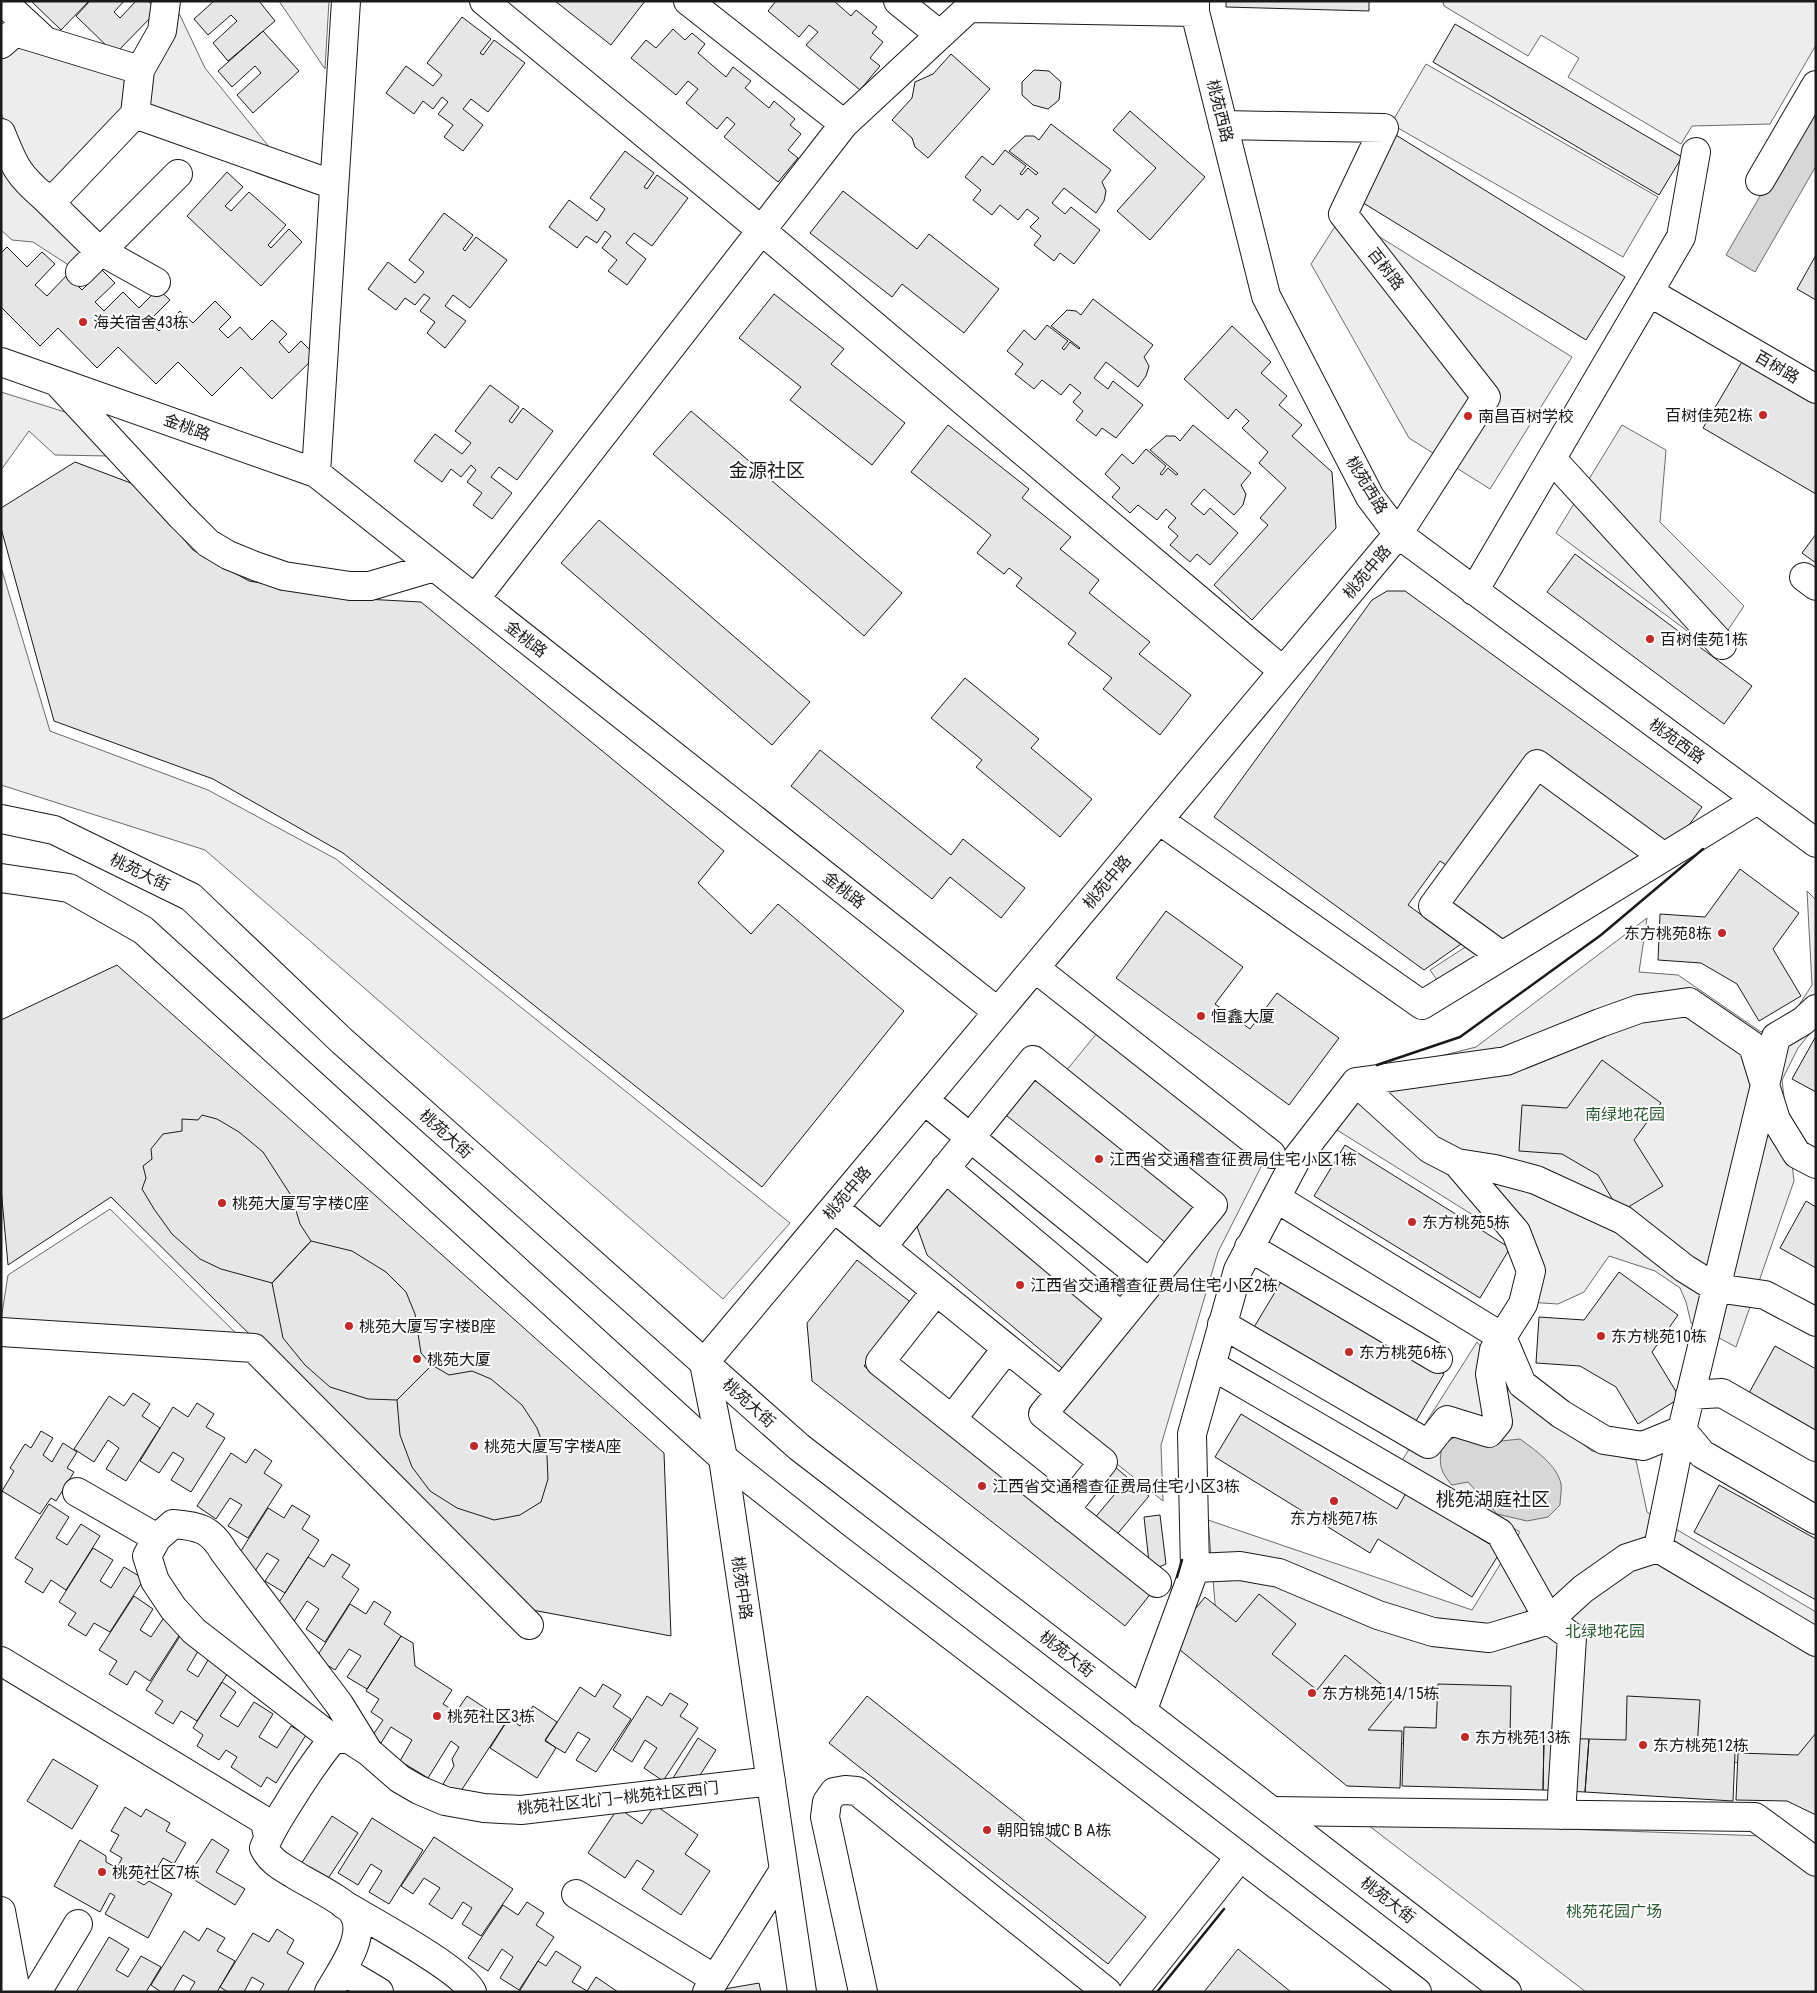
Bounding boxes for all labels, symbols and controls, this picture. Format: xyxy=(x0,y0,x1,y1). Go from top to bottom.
street label: 桃苑西路 xyxy=(1203,78,1237,144)
street label: 百树路 xyxy=(1364,244,1408,294)
place label: 海关宿舍43栋 xyxy=(93,313,189,332)
marker: 海关宿舍43栋 xyxy=(77,316,89,328)
street label: 百树路 xyxy=(1751,347,1803,387)
place label: 百树佳苑2栋 xyxy=(1665,406,1753,425)
place label: 南昌百树学校 xyxy=(1478,407,1574,426)
marker: 百树佳苑2栋 xyxy=(1757,409,1769,421)
street label: 金桃路 xyxy=(161,410,213,444)
marker: 南昌百树学校 xyxy=(1462,410,1474,422)
street label: 桃苑西路 xyxy=(1342,453,1392,517)
district label: 金源社区 xyxy=(729,459,805,482)
street label: 桃苑中路 xyxy=(1339,541,1395,603)
street label: 金桃路 xyxy=(501,617,551,661)
place label: 百树佳苑1栋 xyxy=(1660,630,1748,649)
marker: 百树佳苑1栋 xyxy=(1644,633,1656,645)
street label: 桃苑西路 xyxy=(1646,715,1708,767)
street label: 桃苑大街 xyxy=(107,849,173,895)
street label: 桃苑中路 xyxy=(1079,851,1135,913)
street label: 金桃路 xyxy=(819,868,869,912)
place label: 东方桃苑8栋 xyxy=(1624,924,1712,943)
marker: 东方桃苑8栋 xyxy=(1716,927,1728,939)
place label: 恒鑫大厦 xyxy=(1211,1007,1275,1026)
marker: 恒鑫大厦 xyxy=(1195,1010,1207,1022)
park label: 南绿地花园 xyxy=(1585,1105,1665,1124)
street label: 桃苑大街 xyxy=(416,1106,476,1162)
place label: 江西省交通稽查征费局住宅小区1栋 xyxy=(1109,1150,1357,1169)
marker: 江西省交通稽查征费局住宅小区1栋 xyxy=(1093,1153,1105,1165)
street label: 桃苑中路 xyxy=(819,1162,875,1224)
place label: 桃苑大厦写字楼C座 xyxy=(232,1194,369,1213)
marker: 桃苑大厦写字楼C座 xyxy=(216,1197,228,1209)
place label: 东方桃苑5栋 xyxy=(1422,1213,1510,1232)
marker: 东方桃苑5栋 xyxy=(1406,1216,1418,1228)
place label: 江西省交通稽查征费局住宅小区2栋 xyxy=(1030,1276,1278,1295)
marker: 江西省交通稽查征费局住宅小区2栋 xyxy=(1014,1279,1026,1291)
place label: 桃苑大厦写字楼B座 xyxy=(359,1317,496,1336)
marker: 桃苑大厦写字楼B座 xyxy=(343,1320,355,1332)
place label: 东方桃苑10栋 xyxy=(1611,1327,1707,1346)
marker: 东方桃苑10栋 xyxy=(1595,1330,1607,1342)
place label: 东方桃苑6栋 xyxy=(1359,1343,1447,1362)
marker: 东方桃苑6栋 xyxy=(1343,1346,1355,1358)
place label: 桃苑大厦 xyxy=(427,1350,491,1369)
marker: 桃苑大厦 xyxy=(411,1353,423,1365)
street label: 桃苑大街 xyxy=(719,1375,779,1431)
place label: 桃苑大厦写字楼A座 xyxy=(484,1437,621,1456)
marker: 桃苑大厦写字楼A座 xyxy=(468,1440,480,1452)
place label: 江西省交通稽查征费局住宅小区3栋 xyxy=(992,1477,1240,1496)
marker: 江西省交通稽查征费局住宅小区3栋 xyxy=(976,1480,988,1492)
district label: 桃苑湖庭社区 xyxy=(1436,1488,1550,1511)
marker: 东方桃苑7栋 xyxy=(1328,1495,1340,1507)
place label: 东方桃苑7栋 xyxy=(1290,1509,1378,1528)
street label: 桃苑中路 xyxy=(728,1555,756,1621)
park label: 北绿地花园 xyxy=(1565,1622,1645,1641)
street label: 桃苑大街 xyxy=(1036,1627,1098,1681)
place label: 东方桃苑14/15栋 xyxy=(1322,1684,1440,1703)
marker: 东方桃苑14/15栋 xyxy=(1306,1687,1318,1699)
place label: 桃苑社区3栋 xyxy=(447,1707,535,1726)
marker: 桃苑社区3栋 xyxy=(431,1710,443,1722)
place label: 东方桃苑13栋 xyxy=(1475,1728,1571,1747)
marker: 东方桃苑13栋 xyxy=(1459,1731,1471,1743)
place label: 东方桃苑12栋 xyxy=(1653,1736,1749,1755)
marker: 东方桃苑12栋 xyxy=(1637,1739,1649,1751)
street label: 桃苑社区北门—桃苑社区西门 xyxy=(516,1778,720,1818)
place label: 朝阳锦城C B A栋 xyxy=(997,1821,1111,1840)
marker: 朝阳锦城C B A栋 xyxy=(981,1824,993,1836)
place label: 桃苑社区7栋 xyxy=(112,1863,200,1882)
marker: 桃苑社区7栋 xyxy=(96,1866,108,1878)
street label: 桃苑大街 xyxy=(1357,1873,1419,1927)
park label: 桃苑花园广场 xyxy=(1566,1902,1662,1921)

